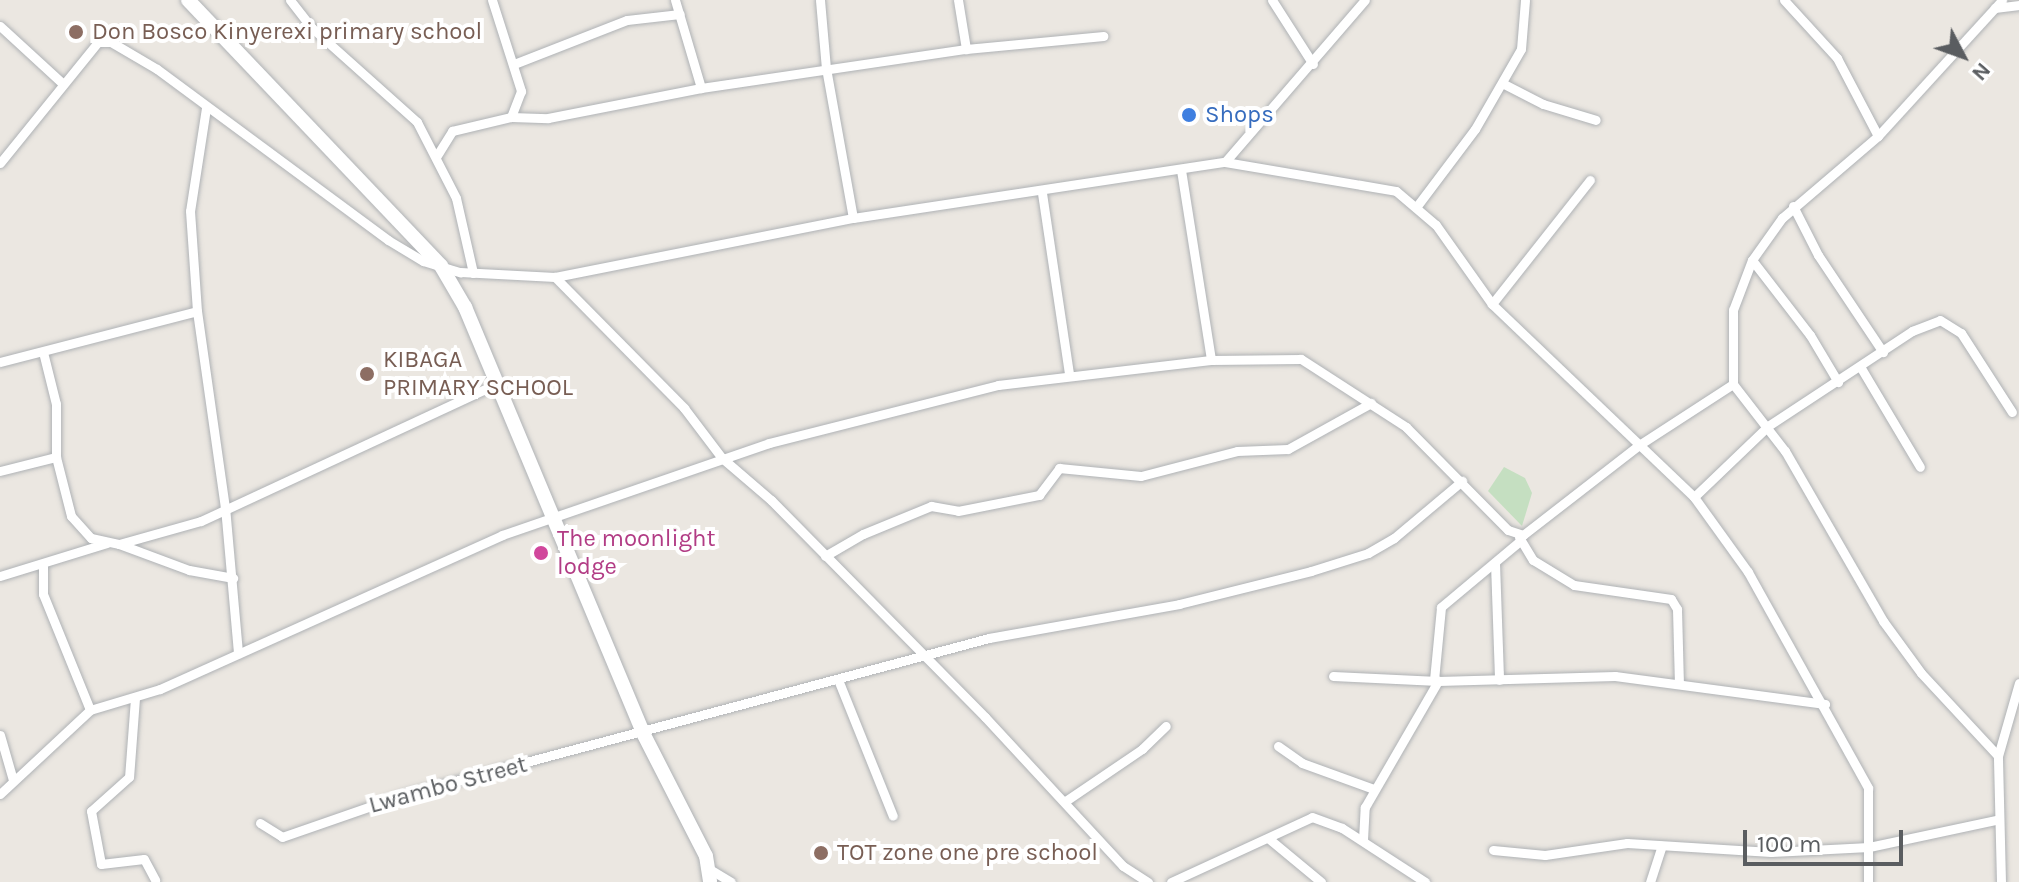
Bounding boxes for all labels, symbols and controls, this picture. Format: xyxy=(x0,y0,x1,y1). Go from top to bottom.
north arrow xyxy=(1923,16,2003,96)
place label: Don Bosco Kinyerexi primary school xyxy=(92,18,482,46)
marker: Don Bosco Kinyerexi primary school xyxy=(67,23,85,41)
text: N xyxy=(1966,57,1996,86)
place label: Shops xyxy=(1205,101,1274,129)
marker: Shops xyxy=(1180,106,1198,124)
place label: KIBAGA PRIMARY SCHOOL xyxy=(383,346,573,402)
marker: KIBAGA PRIMARY SCHOOL xyxy=(358,365,376,383)
place label: The moonlight lodge xyxy=(557,525,716,581)
marker: The moonlight lodge xyxy=(532,544,550,562)
street label: Lwambo Street xyxy=(366,750,530,820)
scale bar xyxy=(1747,814,1907,864)
text: 100 m xyxy=(1757,830,1822,858)
place label: TOT zone one pre school xyxy=(837,839,1098,867)
marker: TOT zone one pre school xyxy=(812,844,830,862)

